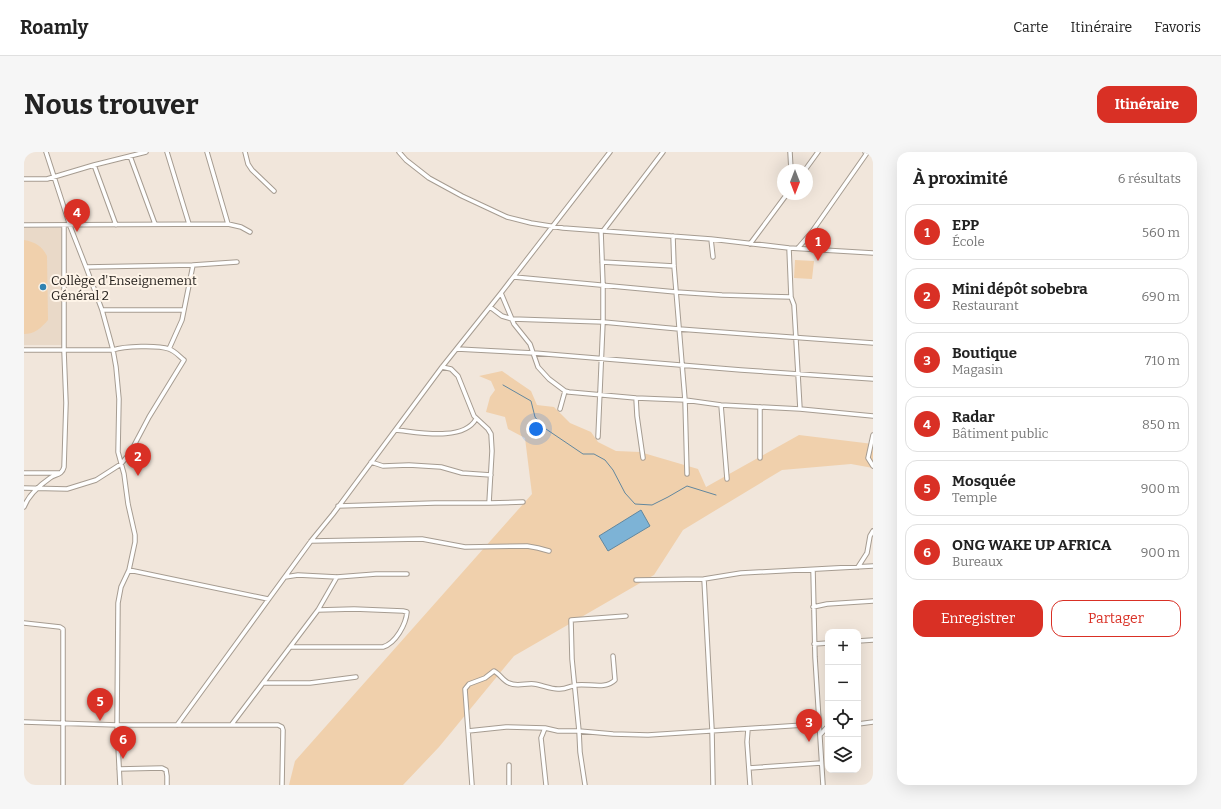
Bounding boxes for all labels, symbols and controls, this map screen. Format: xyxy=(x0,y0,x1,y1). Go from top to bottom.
text: Roamly xyxy=(20,16,88,39)
text: Carte xyxy=(1013,19,1048,36)
text: Itinéraire xyxy=(1070,19,1132,36)
text: Favoris xyxy=(1154,19,1201,36)
button: Itinéraire xyxy=(1097,86,1197,123)
text: Nous trouver xyxy=(24,88,199,121)
north arrow xyxy=(777,164,813,200)
text: À proximité xyxy=(913,168,1008,189)
text: 6 résultats xyxy=(1118,171,1181,186)
pin: 4 xyxy=(64,199,90,232)
text: EPP xyxy=(952,216,979,234)
text: 1 xyxy=(924,225,930,240)
text: 560 m xyxy=(1142,225,1180,240)
pin: 1 xyxy=(805,228,831,261)
text: École xyxy=(952,234,985,249)
place label: Collège d'Enseignement Général 2 xyxy=(51,273,197,303)
text: Mini dépôt sobebra xyxy=(952,280,1088,298)
marker: Collège d'Enseignement Général 2 xyxy=(38,282,48,292)
text: 2 xyxy=(923,289,931,304)
text: 690 m xyxy=(1141,289,1180,304)
text: Restaurant xyxy=(952,298,1019,313)
text: Boutique xyxy=(952,344,1017,362)
text: 3 xyxy=(923,353,931,368)
text: 710 m xyxy=(1145,353,1180,368)
text: Magasin xyxy=(952,362,1003,377)
text: Radar xyxy=(952,408,995,426)
text: 4 xyxy=(923,417,931,432)
text: 850 m xyxy=(1142,417,1180,432)
your location xyxy=(526,419,546,439)
text: Bâtiment public xyxy=(952,426,1048,441)
pin: 2 xyxy=(125,443,151,476)
text: Mosquée xyxy=(952,472,1016,490)
text: 5 xyxy=(923,481,931,496)
text: 900 m xyxy=(1141,481,1180,496)
text: Temple xyxy=(952,490,997,505)
text: ONG WAKE UP AFRICA xyxy=(952,536,1111,554)
text: 6 xyxy=(923,545,931,560)
text: 900 m xyxy=(1141,545,1180,560)
text: Bureaux xyxy=(952,554,1003,569)
button: Enregistrer xyxy=(913,600,1043,637)
button: Partager xyxy=(1051,600,1181,637)
map controls xyxy=(825,629,861,773)
button: + xyxy=(825,629,861,665)
button: − xyxy=(825,665,861,701)
pin: 5 xyxy=(87,688,113,721)
button: locate xyxy=(825,701,861,737)
pin: 3 xyxy=(796,709,822,742)
pin: 6 xyxy=(110,726,136,759)
button: layers xyxy=(825,737,861,773)

